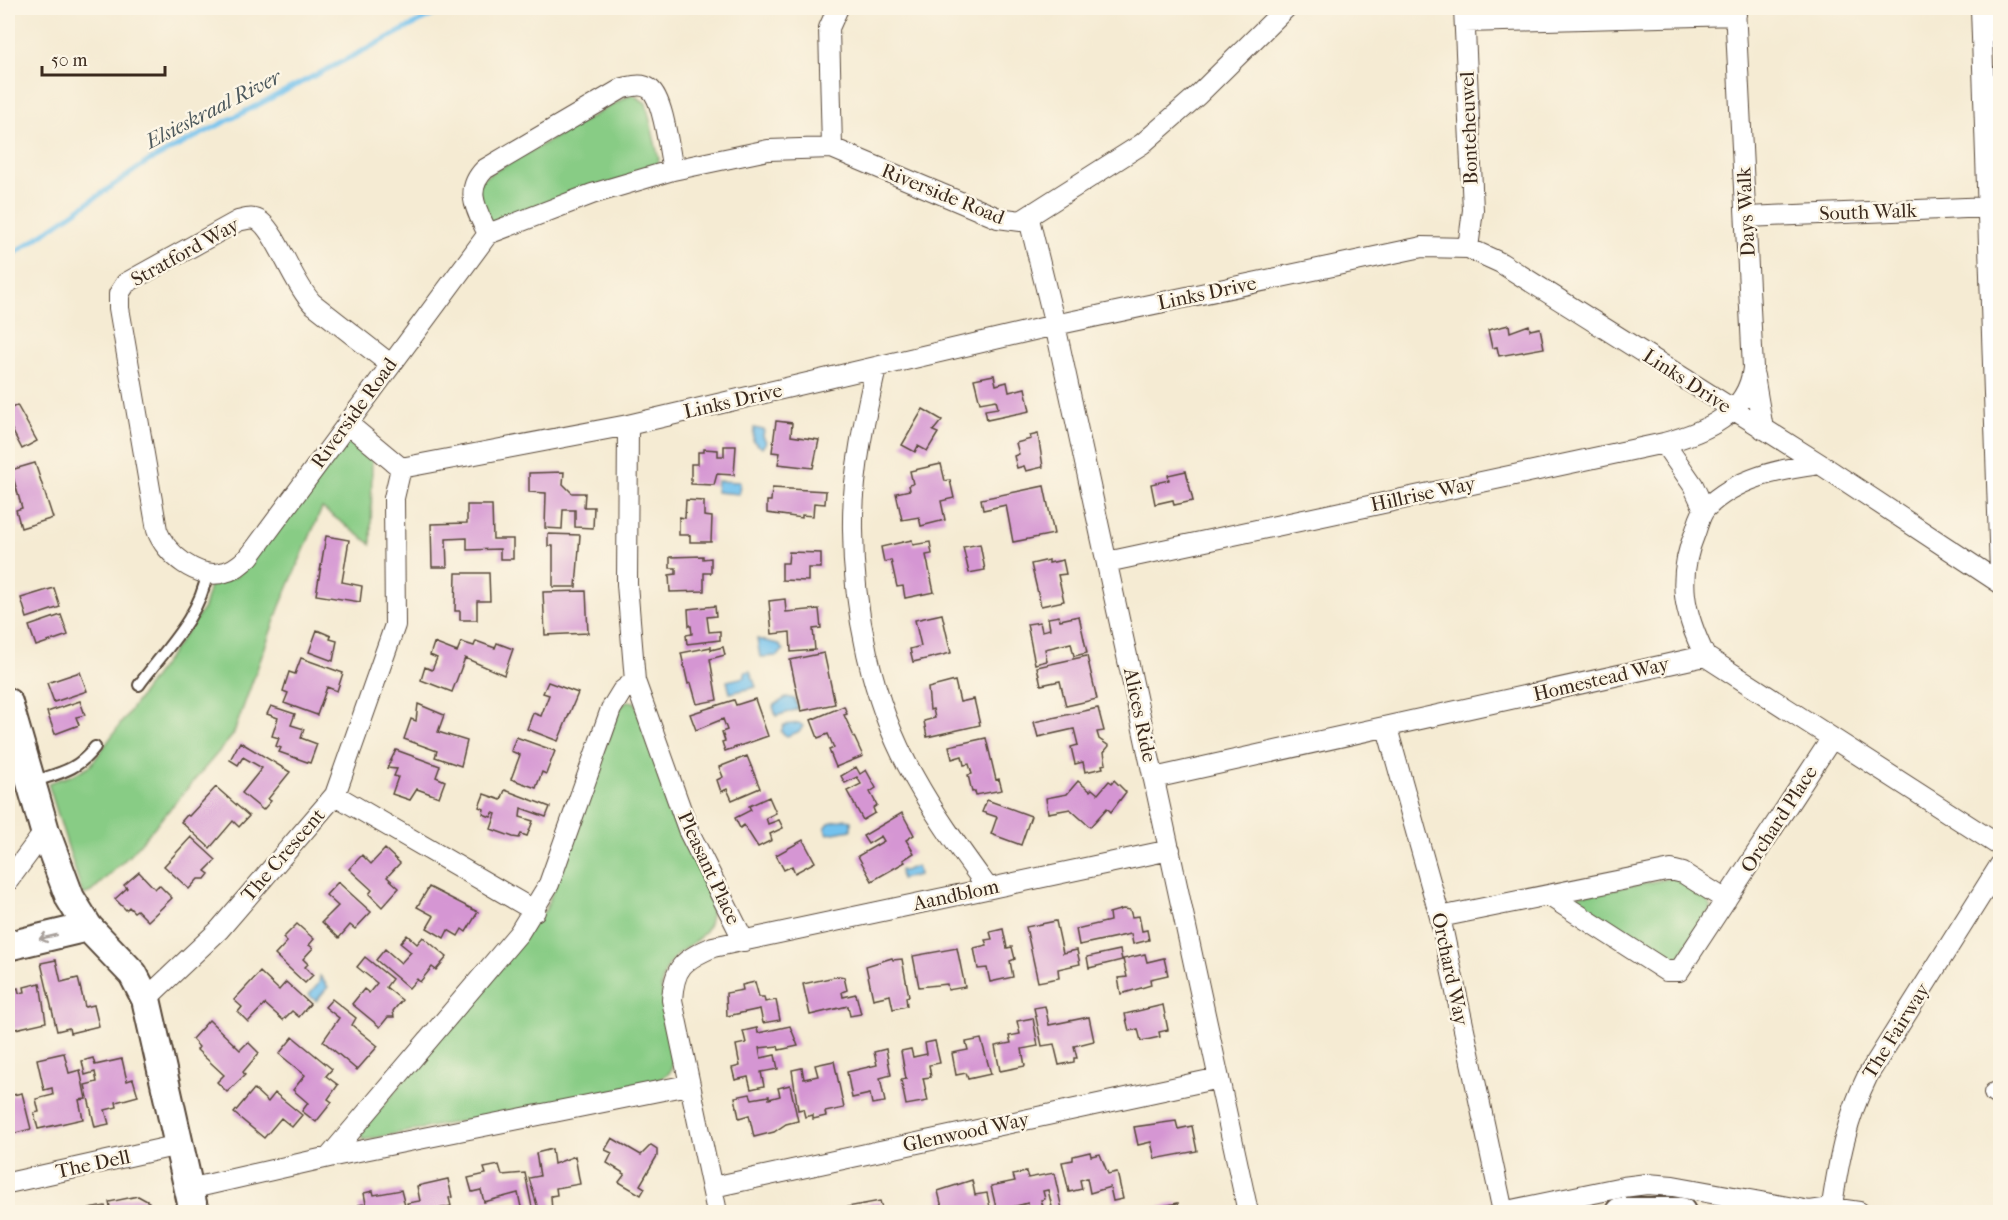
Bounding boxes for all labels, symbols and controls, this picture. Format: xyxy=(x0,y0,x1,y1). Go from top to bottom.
scale bar xyxy=(42,39,165,77)
text: 50 m xyxy=(51,50,88,71)
water label: Elsieskraal River xyxy=(140,64,286,154)
street label: Bonteheuwel xyxy=(1456,70,1482,185)
street label: Riverside Road xyxy=(878,159,1009,230)
street label: Days Walk xyxy=(1732,166,1760,257)
street label: South Walk xyxy=(1819,199,1918,225)
street label: Stratford Way xyxy=(127,212,244,291)
street label: Links Drive xyxy=(1156,271,1259,315)
street label: Links Drive xyxy=(1639,344,1735,418)
street label: Riverside Road xyxy=(306,352,402,473)
street label: Links Drive xyxy=(682,378,785,423)
street label: Hillrise Way xyxy=(1368,471,1479,516)
street label: Homestead Way xyxy=(1531,652,1672,706)
street label: Alices Ride xyxy=(1119,665,1161,764)
street label: Orchard Place xyxy=(1736,761,1822,877)
street label: The Crescent xyxy=(236,804,330,906)
street label: Pleasant Place xyxy=(673,808,745,928)
street label: Aandblom xyxy=(910,875,1001,915)
street label: Orchard Way xyxy=(1427,910,1473,1029)
one-way arrow xyxy=(39,931,58,943)
street label: The Fairway xyxy=(1858,978,1935,1083)
street label: Glenwood Way xyxy=(901,1107,1033,1157)
street label: The Dell xyxy=(54,1145,133,1183)

